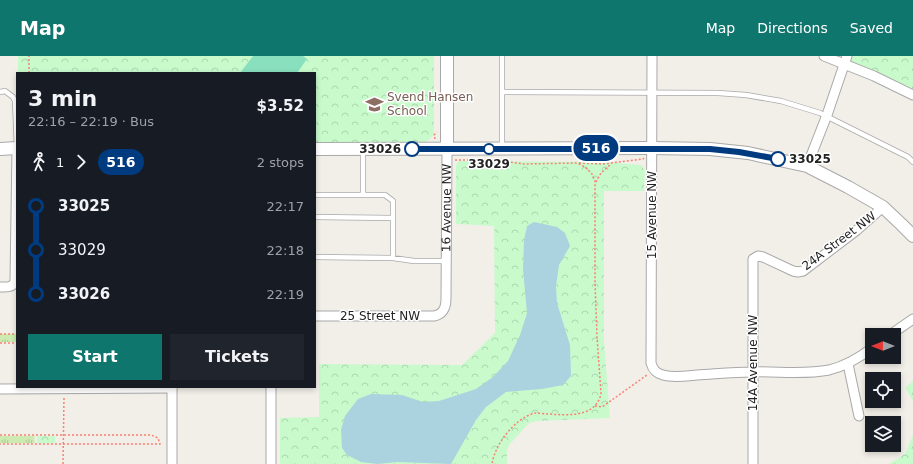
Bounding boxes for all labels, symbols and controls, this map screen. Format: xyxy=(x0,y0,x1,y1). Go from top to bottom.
text: Map xyxy=(20,17,65,39)
text: Map xyxy=(706,20,735,36)
text: Directions xyxy=(757,20,828,36)
text: Saved xyxy=(850,20,893,36)
text: 3 min xyxy=(28,86,97,111)
place label: Svend Hansen School xyxy=(387,90,473,118)
school or university icon: Svend Hansen School xyxy=(364,94,384,114)
text: $3.52 xyxy=(257,97,304,115)
text: 22:16 – 22:19 · Bus xyxy=(28,114,154,129)
line badge: 516 xyxy=(573,135,619,161)
text: 516 xyxy=(581,140,611,156)
marker: 33026 xyxy=(404,141,420,157)
place label: 33026 xyxy=(359,142,401,156)
marker: 33029 xyxy=(483,143,495,155)
icon: walk xyxy=(28,151,50,173)
icon: forward xyxy=(70,151,92,173)
marker: 33025 xyxy=(770,151,786,167)
place label: 33025 xyxy=(789,152,831,166)
text: 516 xyxy=(106,154,136,170)
text: 1 xyxy=(56,155,64,170)
text: 2 stops xyxy=(257,155,304,170)
place label: 33029 xyxy=(468,157,510,171)
street label: 16 Avenue NW xyxy=(439,164,454,252)
street label: 15 Avenue NW xyxy=(645,171,659,259)
text: 33025 xyxy=(58,197,110,215)
text: 22:17 xyxy=(267,199,304,214)
street label: 24A Street NW xyxy=(799,209,879,273)
text: 33029 xyxy=(58,241,106,259)
text: 22:18 xyxy=(267,243,304,258)
text: 33026 xyxy=(58,285,110,303)
text: 22:19 xyxy=(267,287,304,302)
street label: 25 Street NW xyxy=(340,309,420,323)
street label: 14A Avenue NW xyxy=(746,315,760,411)
north arrow xyxy=(865,328,901,364)
map controls xyxy=(865,328,901,452)
button: Start xyxy=(28,334,162,380)
button: Tickets xyxy=(170,334,304,380)
button: locate xyxy=(865,372,901,408)
button: layers xyxy=(865,416,901,452)

